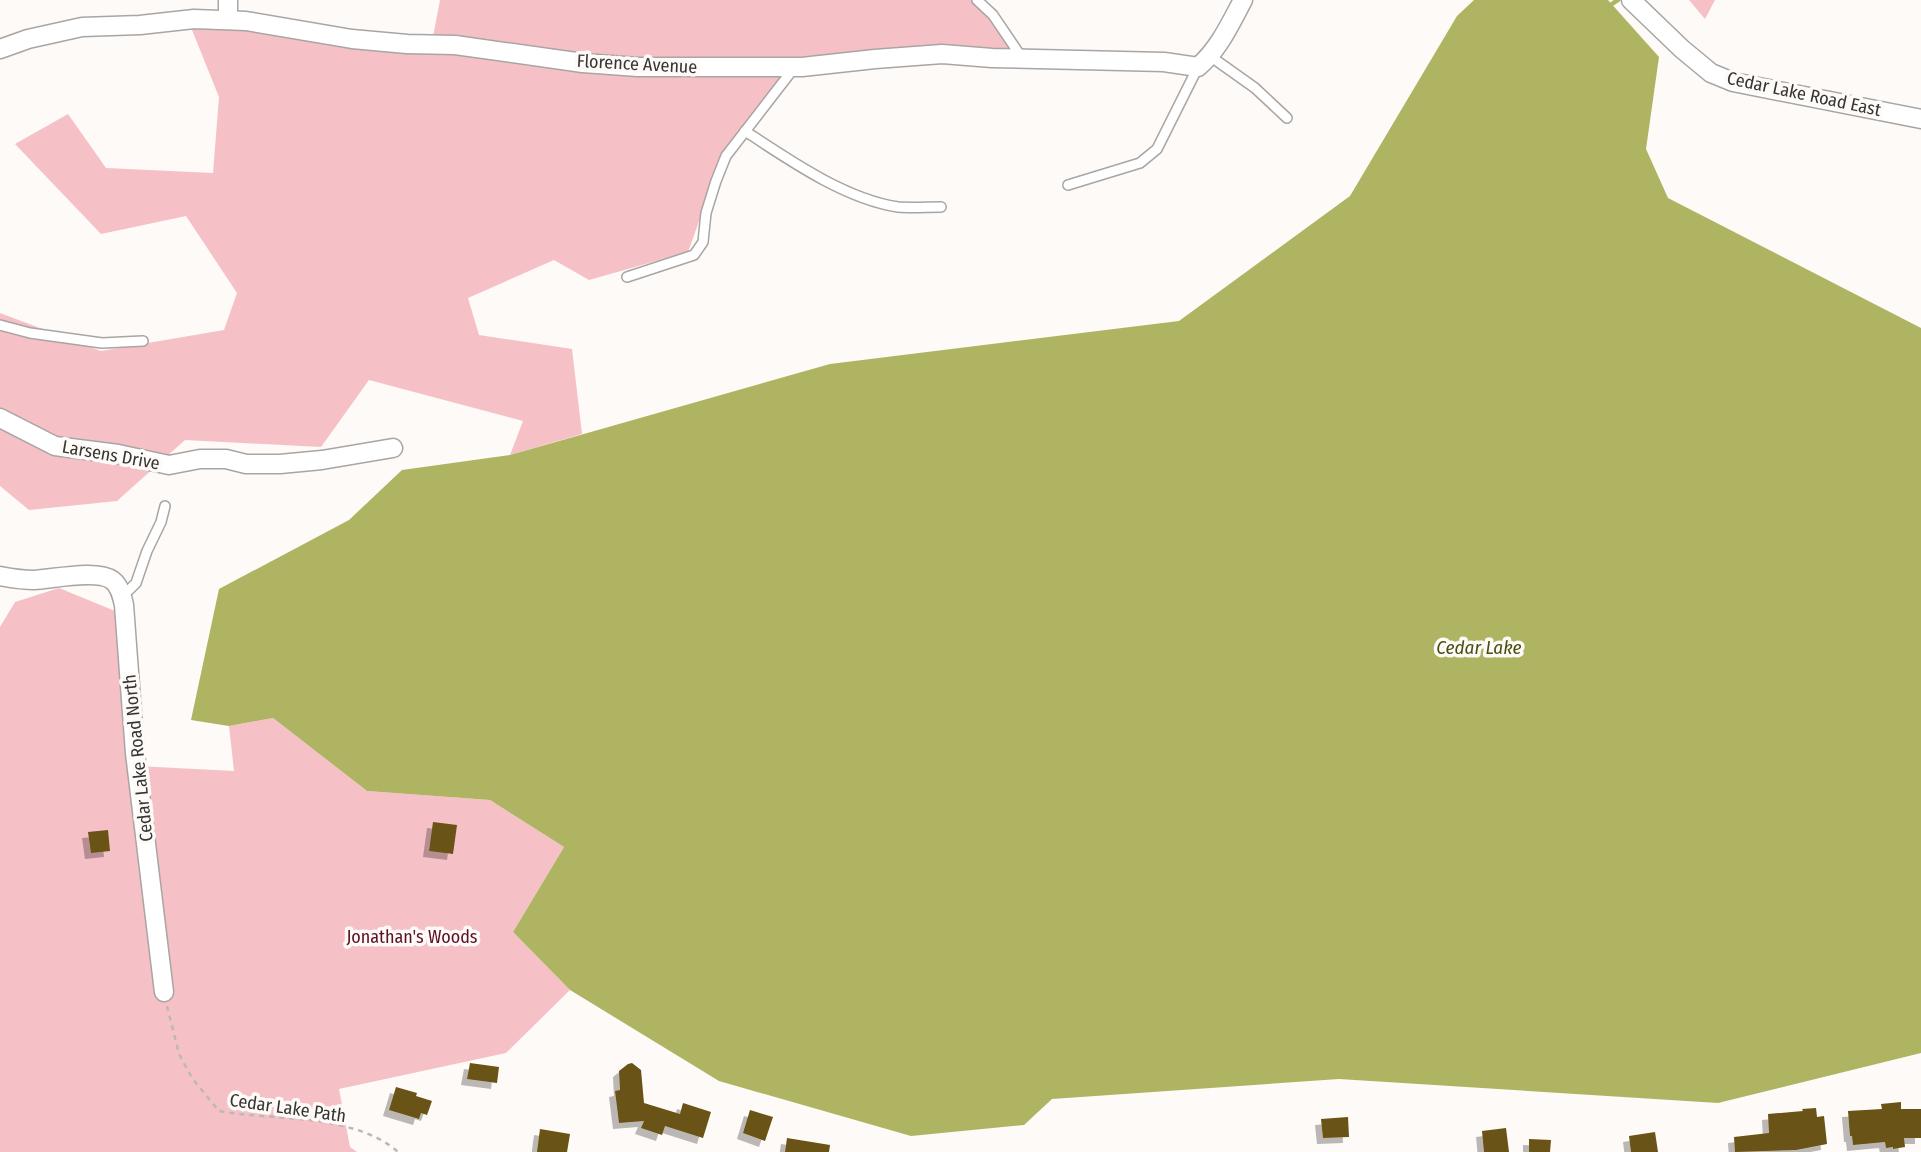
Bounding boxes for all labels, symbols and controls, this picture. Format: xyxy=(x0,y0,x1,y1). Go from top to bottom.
street label: Florence Avenue xyxy=(576,50,698,78)
street label: Cedar Lake Road East xyxy=(1725,67,1883,121)
street label: Larsens Drive xyxy=(60,436,162,474)
water label: Cedar Lake xyxy=(1436,636,1522,659)
street label: Cedar Lake Road North xyxy=(118,673,158,843)
park label: Jonathan's Woods xyxy=(346,926,478,948)
street label: Cedar Lake Path xyxy=(228,1089,348,1127)

